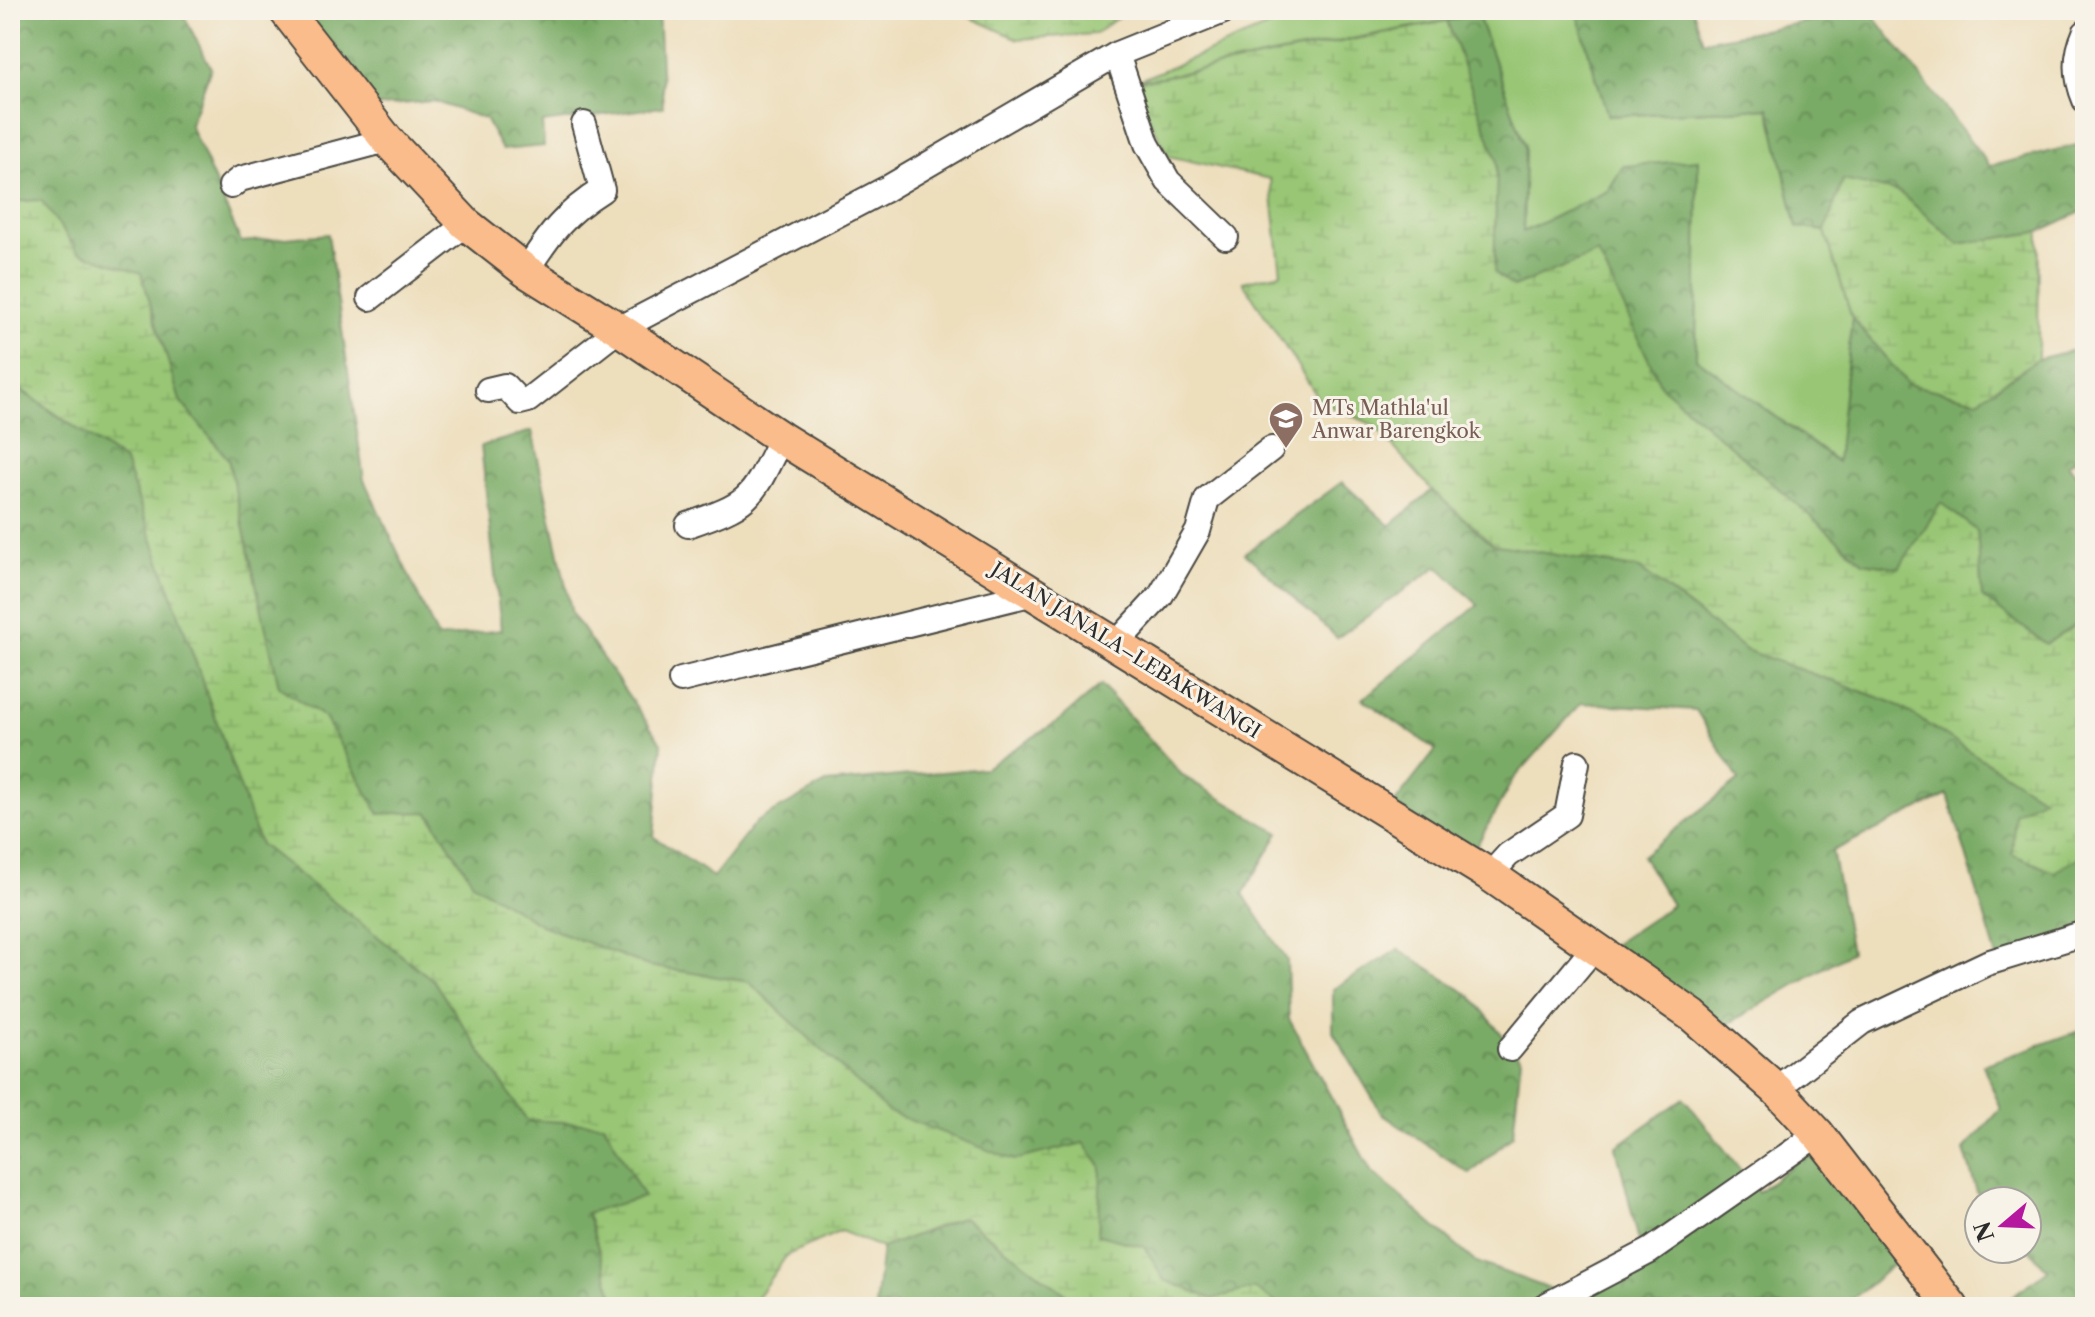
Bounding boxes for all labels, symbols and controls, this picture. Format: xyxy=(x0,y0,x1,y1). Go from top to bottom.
place label: MTs Mathla'ul Anwar Barengkok xyxy=(1311,396,1482,443)
school or university icon: MTs Mathla'ul Anwar Barengkok xyxy=(1267,400,1305,450)
street label: JALAN JANALA–LEBAKWANGI xyxy=(984,555,1265,743)
north arrow xyxy=(1963,1185,2043,1265)
text: N xyxy=(1969,1218,2000,1245)

